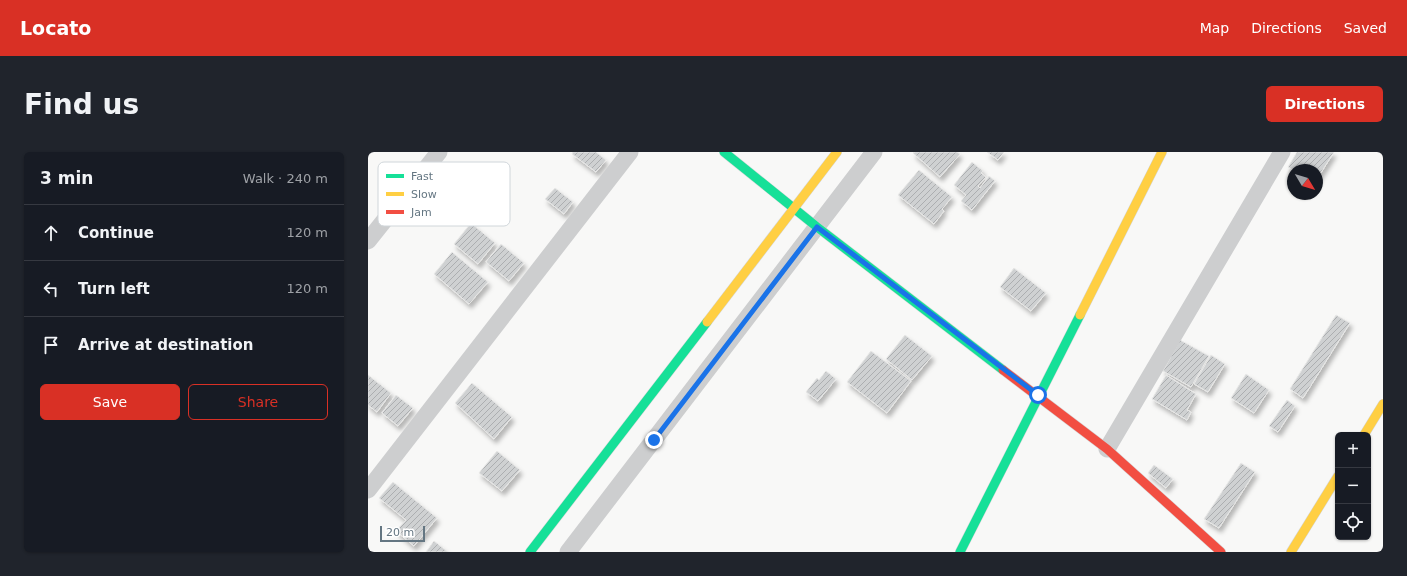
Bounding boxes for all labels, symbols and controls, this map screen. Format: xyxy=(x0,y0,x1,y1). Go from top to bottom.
text: Locato xyxy=(20,17,91,39)
text: Map xyxy=(1200,20,1229,36)
text: Directions xyxy=(1251,20,1322,36)
text: Saved xyxy=(1344,20,1387,36)
button: Directions xyxy=(1266,86,1383,122)
text: Find us xyxy=(24,88,139,121)
legend xyxy=(378,162,510,226)
north arrow xyxy=(1287,164,1323,200)
text: 3 min xyxy=(40,168,93,188)
text: Fast xyxy=(411,170,434,183)
text: Walk · 240 m xyxy=(243,171,328,186)
text: Slow xyxy=(411,188,437,201)
text: Jam xyxy=(410,206,432,219)
icon: ahead xyxy=(40,222,62,244)
text: Continue xyxy=(78,224,154,242)
text: 120 m xyxy=(286,225,328,240)
icon: left xyxy=(40,278,62,300)
text: Turn left xyxy=(78,280,150,298)
text: 120 m xyxy=(286,281,328,296)
icon: arrive xyxy=(40,334,62,356)
text: Arrive at destination xyxy=(78,336,253,354)
button: Save xyxy=(40,384,180,420)
button: Share xyxy=(188,384,328,420)
route start xyxy=(1029,386,1047,404)
route end xyxy=(645,431,663,449)
map controls xyxy=(1335,432,1371,540)
button: + xyxy=(1335,432,1371,468)
button: − xyxy=(1335,468,1371,504)
button: locate xyxy=(1335,504,1371,540)
scale bar xyxy=(380,524,425,543)
text: 20 m xyxy=(386,526,414,539)

